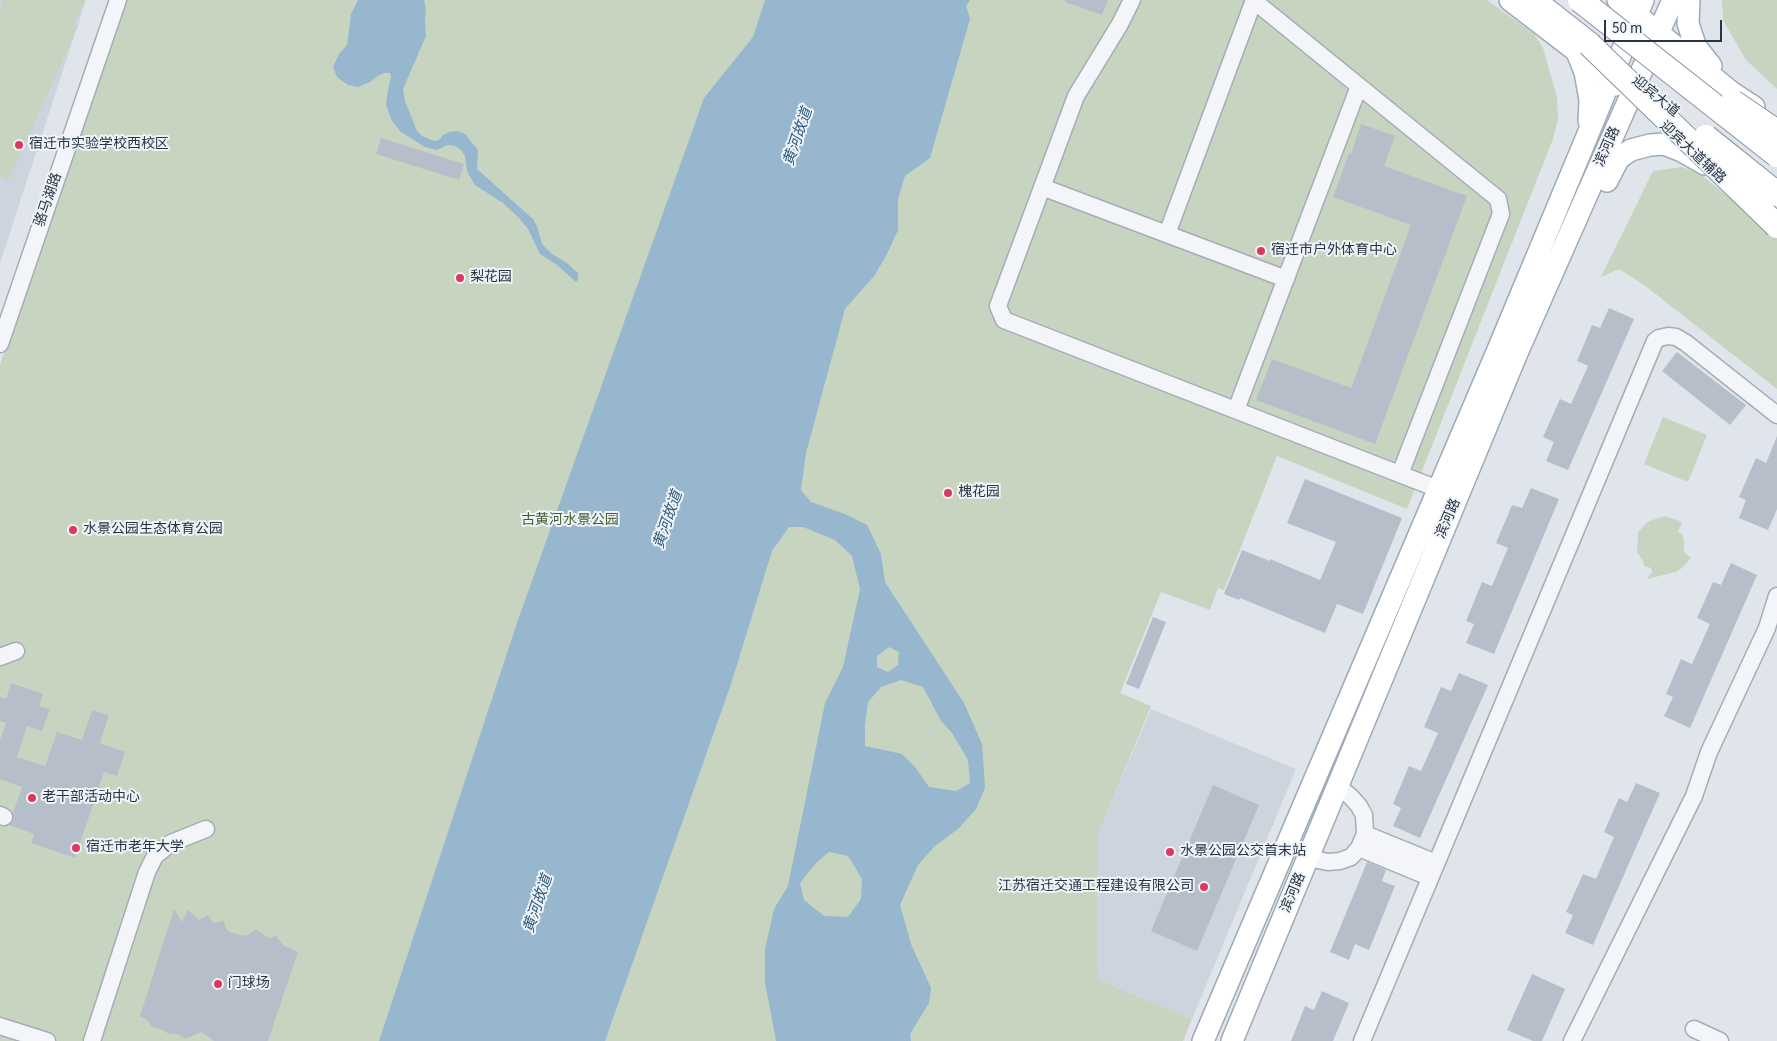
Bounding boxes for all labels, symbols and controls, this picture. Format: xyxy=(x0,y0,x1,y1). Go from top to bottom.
scale bar xyxy=(1607,10,1724,42)
text: 50 m xyxy=(1612,18,1642,39)
street label: 迎宾大道 xyxy=(1628,73,1682,121)
water label: 黄河故道 xyxy=(781,106,817,168)
street label: 迎宾大道辅路 xyxy=(1656,118,1728,188)
street label: 滨河路 xyxy=(1592,124,1624,170)
place label: 宿迁市实验学校西校区 xyxy=(29,137,169,153)
marker: 宿迁市实验学校西校区 xyxy=(13,139,25,151)
street label: 骆马湖路 xyxy=(32,171,66,229)
place label: 宿迁市户外体育中心 xyxy=(1271,243,1397,259)
marker: 宿迁市户外体育中心 xyxy=(1255,245,1267,257)
place label: 梨花园 xyxy=(470,270,512,286)
marker: 梨花园 xyxy=(454,272,466,284)
place label: 槐花园 xyxy=(958,485,1000,501)
marker: 槐花园 xyxy=(942,487,954,499)
water label: 黄河故道 xyxy=(651,489,687,551)
street label: 滨河路 xyxy=(1433,496,1465,542)
park label: 古黄河水景公园 xyxy=(521,513,619,529)
place label: 水景公园生态体育公园 xyxy=(83,522,223,538)
marker: 水景公园生态体育公园 xyxy=(67,524,79,536)
place label: 老干部活动中心 xyxy=(42,790,140,806)
marker: 老干部活动中心 xyxy=(26,792,38,804)
place label: 宿迁市老年大学 xyxy=(86,840,184,856)
marker: 宿迁市老年大学 xyxy=(70,842,82,854)
place label: 水景公园公交首末站 xyxy=(1180,844,1306,860)
marker: 水景公园公交首末站 xyxy=(1164,846,1176,858)
street label: 滨河路 xyxy=(1278,870,1310,916)
water label: 黄河故道 xyxy=(521,873,557,935)
place label: 江苏宿迁交通工程建设有限公司 xyxy=(998,879,1194,895)
marker: 江苏宿迁交通工程建设有限公司 xyxy=(1198,881,1210,893)
place label: 门球场 xyxy=(228,976,270,992)
marker: 门球场 xyxy=(212,978,224,990)

